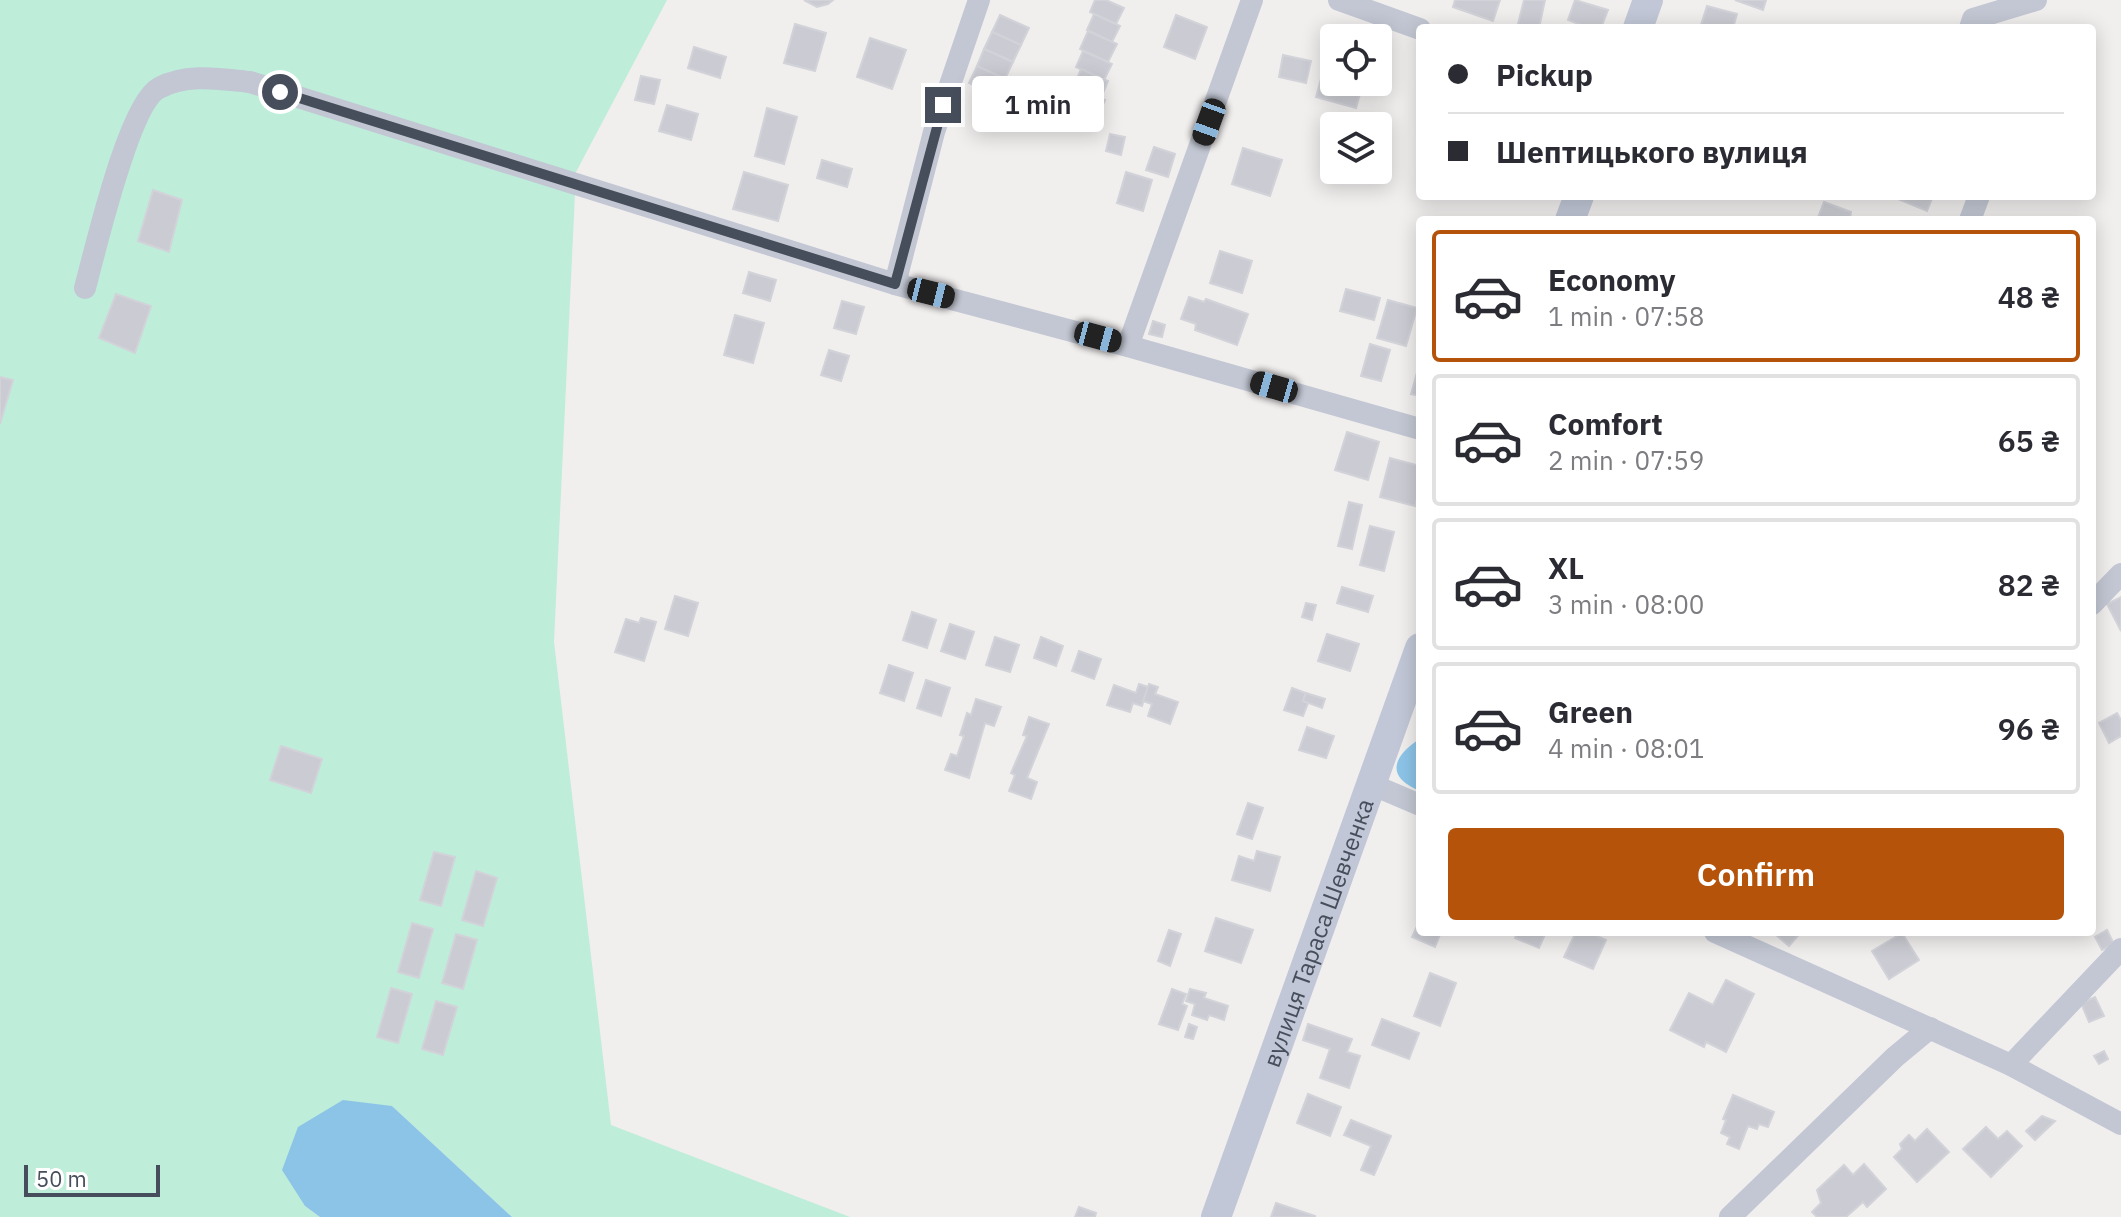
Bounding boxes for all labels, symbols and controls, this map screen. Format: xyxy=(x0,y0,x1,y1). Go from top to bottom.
map controls xyxy=(1320,24,1392,184)
button: locate xyxy=(1320,24,1392,96)
text: Pickup xyxy=(1496,55,1593,94)
route start xyxy=(262,74,298,110)
callout: 1 min xyxy=(971,77,1103,133)
route end xyxy=(925,87,961,123)
text: 1 min xyxy=(1004,87,1072,121)
car xyxy=(1190,95,1228,149)
button: layers xyxy=(1320,112,1392,184)
text: Шептицького вулиця xyxy=(1496,132,1808,171)
icon: car xyxy=(1452,260,1524,332)
text: Economy xyxy=(1548,260,1676,299)
car xyxy=(905,276,957,310)
text: 48 ₴ xyxy=(1998,277,2060,316)
text: 1 min · 07:58 xyxy=(1548,299,1704,333)
car xyxy=(1072,319,1124,355)
car xyxy=(1248,369,1300,405)
icon: car xyxy=(1452,404,1524,476)
text: Comfort xyxy=(1548,404,1663,443)
text: 65 ₴ xyxy=(1998,421,2060,460)
text: 2 min · 07:59 xyxy=(1548,443,1704,477)
icon: car xyxy=(1452,548,1524,620)
text: XL xyxy=(1548,548,1584,587)
text: 82 ₴ xyxy=(1998,565,2060,604)
text: 3 min · 08:00 xyxy=(1548,587,1704,621)
icon: car xyxy=(1452,692,1524,764)
text: Green xyxy=(1548,692,1633,731)
text: 96 ₴ xyxy=(1998,709,2060,748)
text: 4 min · 08:01 xyxy=(1548,731,1704,765)
street label: вулиця Тараса Шевченка xyxy=(1255,794,1381,1071)
button: Confirm xyxy=(1448,828,2064,920)
scale bar xyxy=(24,1161,160,1197)
text: 50 m xyxy=(36,1164,87,1193)

